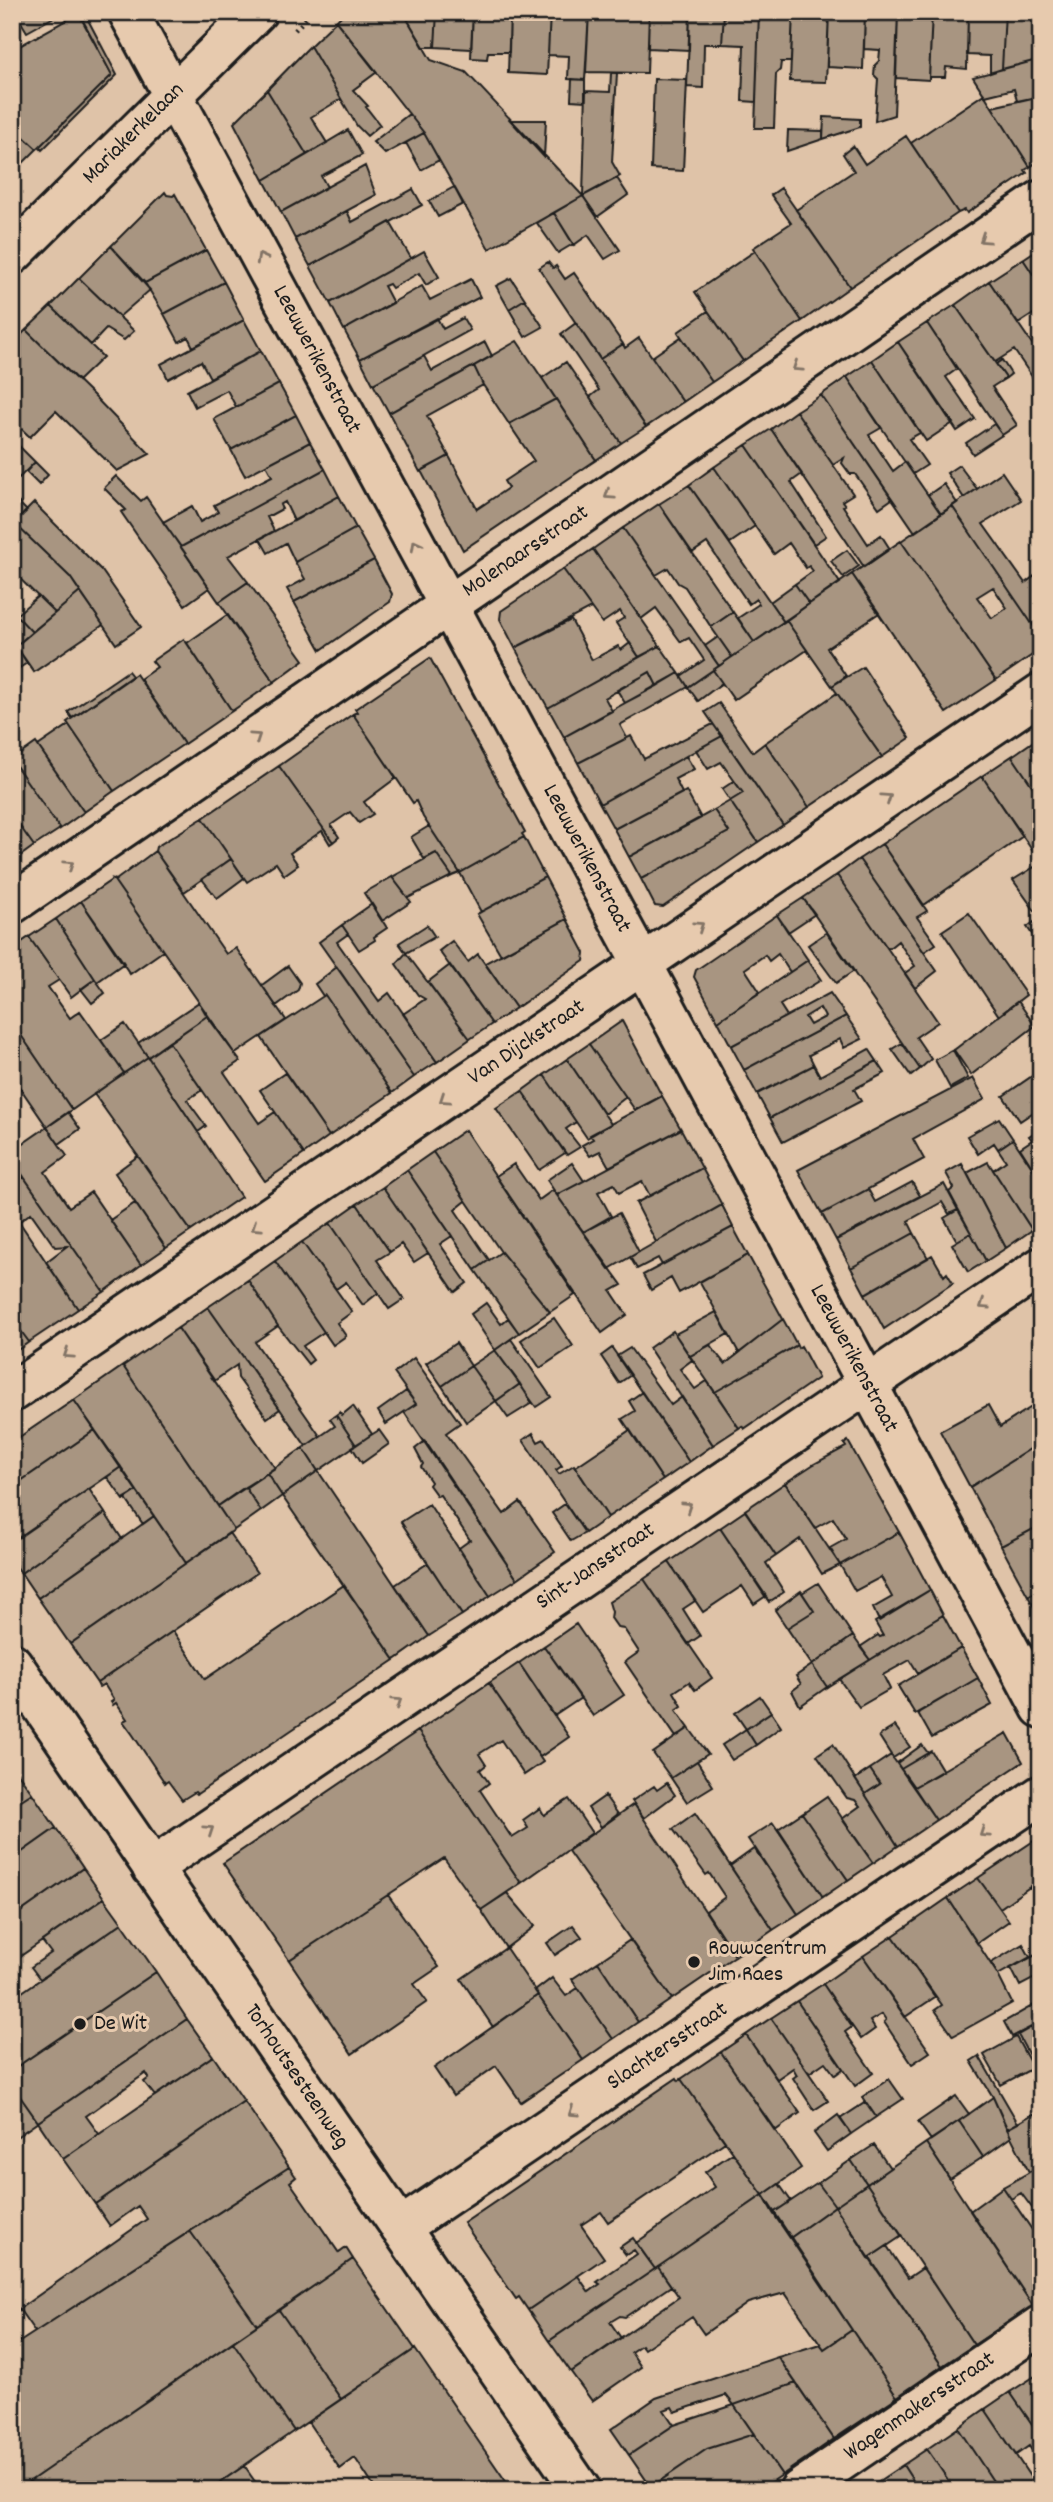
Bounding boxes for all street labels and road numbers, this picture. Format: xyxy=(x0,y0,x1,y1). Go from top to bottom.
street label: Mariakerkelaan xyxy=(75,75,193,193)
street label: Leeuwerikenstraat xyxy=(263,280,369,440)
street label: Molenaarsstraat xyxy=(456,497,596,607)
street label: Leeuwerikenstraat xyxy=(533,779,639,939)
street label: Van Dijckstraat xyxy=(462,991,592,1095)
street label: Leeuwerikenstraat xyxy=(800,1279,906,1439)
street label: Sint-Jansstraat xyxy=(530,1515,662,1619)
street label: Slachtersstraat xyxy=(601,1994,735,2100)
street label: Torhoutsesteenweg xyxy=(235,1998,357,2156)
street label: Wagenmakersstraat xyxy=(838,2344,1002,2470)

